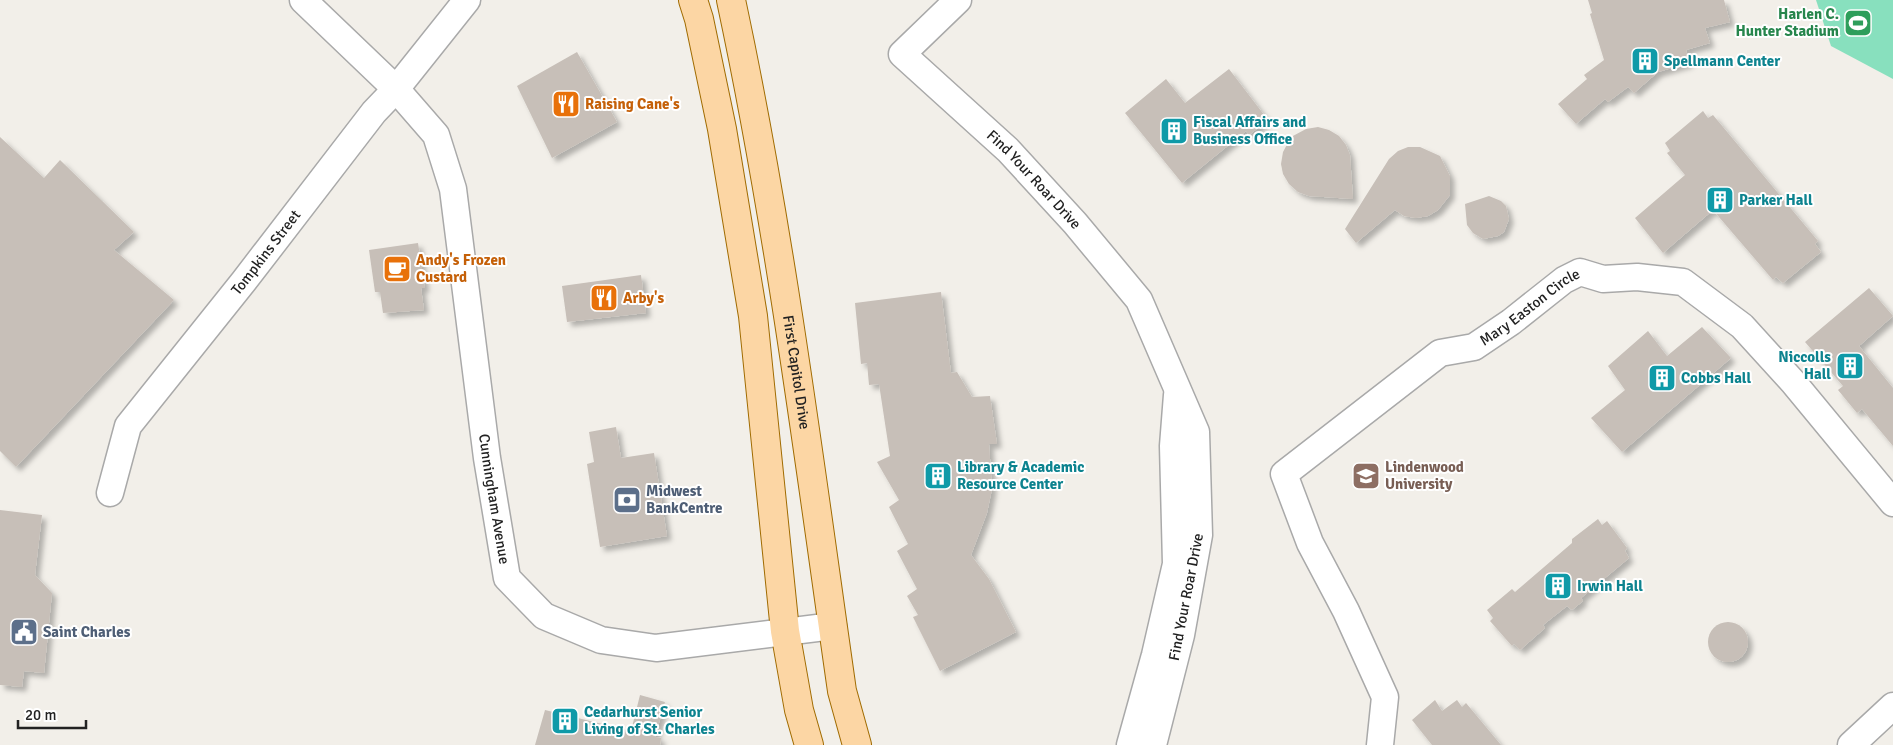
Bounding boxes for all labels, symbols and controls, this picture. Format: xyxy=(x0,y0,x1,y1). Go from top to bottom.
place label: Harlen C. Hunter Stadium xyxy=(1736,5,1839,40)
sports icon: Harlen C. Hunter Stadium xyxy=(1843,8,1873,38)
building icon: Spellmann Center xyxy=(1630,46,1660,76)
place label: Spellmann Center xyxy=(1664,52,1780,70)
restaurant icon: Raising Cane's xyxy=(551,89,581,119)
place label: Raising Cane's xyxy=(585,95,680,113)
place label: Fiscal Affairs and Business Office xyxy=(1193,113,1306,148)
building icon: Fiscal Affairs and Business Office xyxy=(1159,116,1189,146)
street label: Find Your Roar Drive xyxy=(983,126,1085,233)
building icon: Parker Hall xyxy=(1705,185,1735,215)
place label: Parker Hall xyxy=(1739,191,1813,209)
street label: Tompkins Street xyxy=(227,206,304,299)
place label: Andy's Frozen Custard xyxy=(416,251,506,286)
cafe icon: Andy's Frozen Custard xyxy=(382,254,412,284)
street label: Mary Easton Circle xyxy=(1476,265,1583,350)
restaurant icon: Arby's xyxy=(589,283,619,313)
place label: Arby's xyxy=(623,289,664,307)
street label: First Capitol Drive xyxy=(779,314,814,431)
place label: Niccolls Hall xyxy=(1778,348,1831,383)
building icon: Niccolls Hall xyxy=(1835,351,1865,381)
building icon: Cobbs Hall xyxy=(1647,363,1677,393)
place label: Cobbs Hall xyxy=(1681,369,1751,387)
street label: Cunningham Avenue xyxy=(475,433,514,565)
place label: Library & Academic Resource Center xyxy=(957,458,1084,493)
place label: Lindenwood University xyxy=(1385,458,1464,493)
building icon: Library & Academic Resource Center xyxy=(923,461,953,491)
school or university icon: Lindenwood University xyxy=(1351,461,1381,491)
place label: Midwest BankCentre xyxy=(646,482,722,517)
bank icon: Midwest BankCentre xyxy=(612,485,642,515)
street label: Find Your Roar Drive xyxy=(1165,532,1207,662)
building icon: Irwin Hall xyxy=(1543,571,1573,601)
place label: Irwin Hall xyxy=(1577,577,1643,595)
public building icon: Saint Charles xyxy=(9,617,39,647)
place label: Saint Charles xyxy=(43,623,131,641)
scale bar xyxy=(18,698,85,730)
place label: Cedarhurst Senior Living of St. Charles xyxy=(584,703,715,738)
text: 20 m xyxy=(25,706,56,724)
building icon: Cedarhurst Senior Living of St. Charles xyxy=(550,706,580,736)

